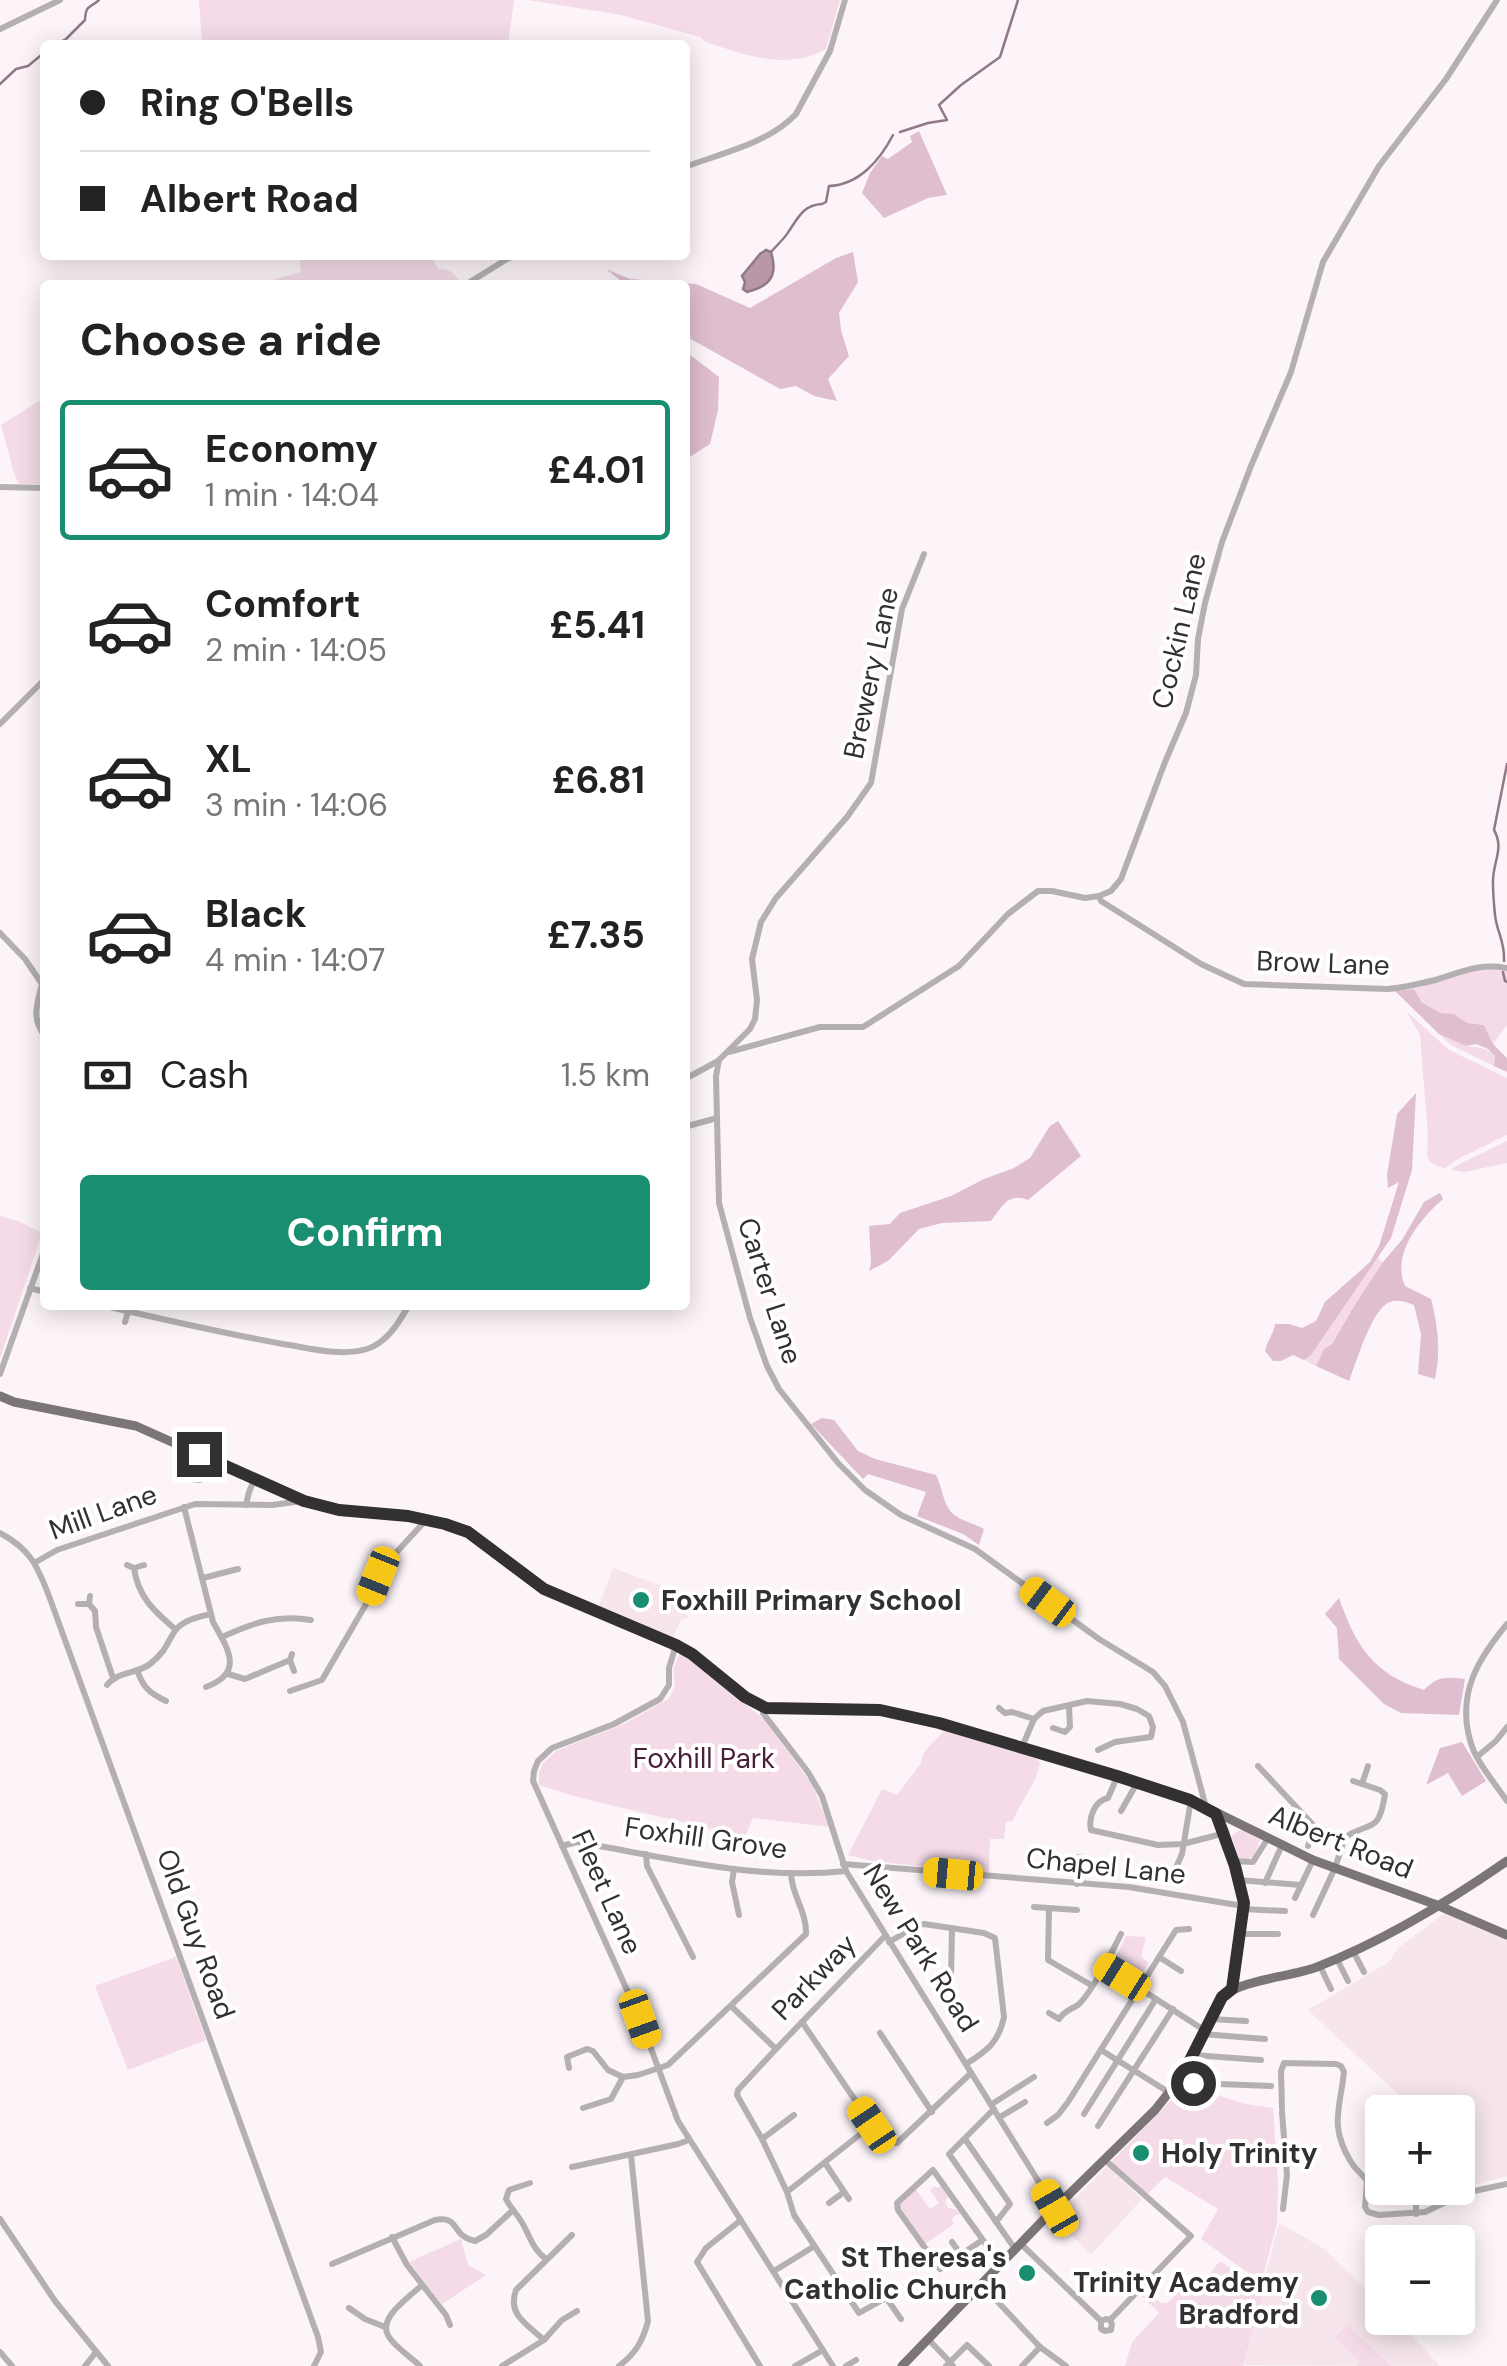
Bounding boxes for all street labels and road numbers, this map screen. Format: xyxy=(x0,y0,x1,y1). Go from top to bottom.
street label: Cockin Lane xyxy=(1143,549,1215,713)
street label: Brewery Lane xyxy=(835,584,907,762)
street label: Brow Lane xyxy=(1256,942,1390,984)
street label: Carter Lane xyxy=(729,1213,811,1369)
street label: Mill Lane xyxy=(44,1475,162,1549)
street label: Albert Road xyxy=(1263,1796,1419,1888)
street label: Foxhill Grove xyxy=(622,1808,790,1868)
street label: Fleet Lane xyxy=(563,1824,651,1960)
street label: Chapel Lane xyxy=(1024,1839,1188,1893)
street label: Old Guy Road xyxy=(148,1844,244,2024)
street label: New Park Road xyxy=(855,1857,987,2039)
street label: Parkway xyxy=(764,1926,864,2028)

